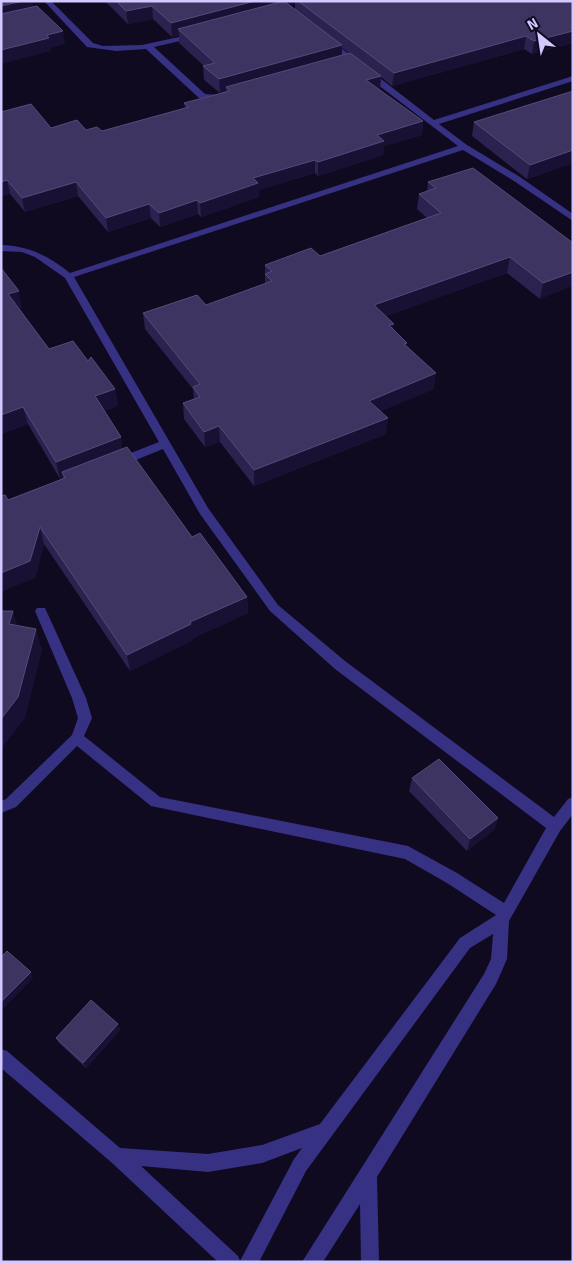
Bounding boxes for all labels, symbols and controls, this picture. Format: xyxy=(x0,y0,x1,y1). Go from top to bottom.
north arrow xyxy=(514,10,564,60)
text: N xyxy=(524,14,541,34)

